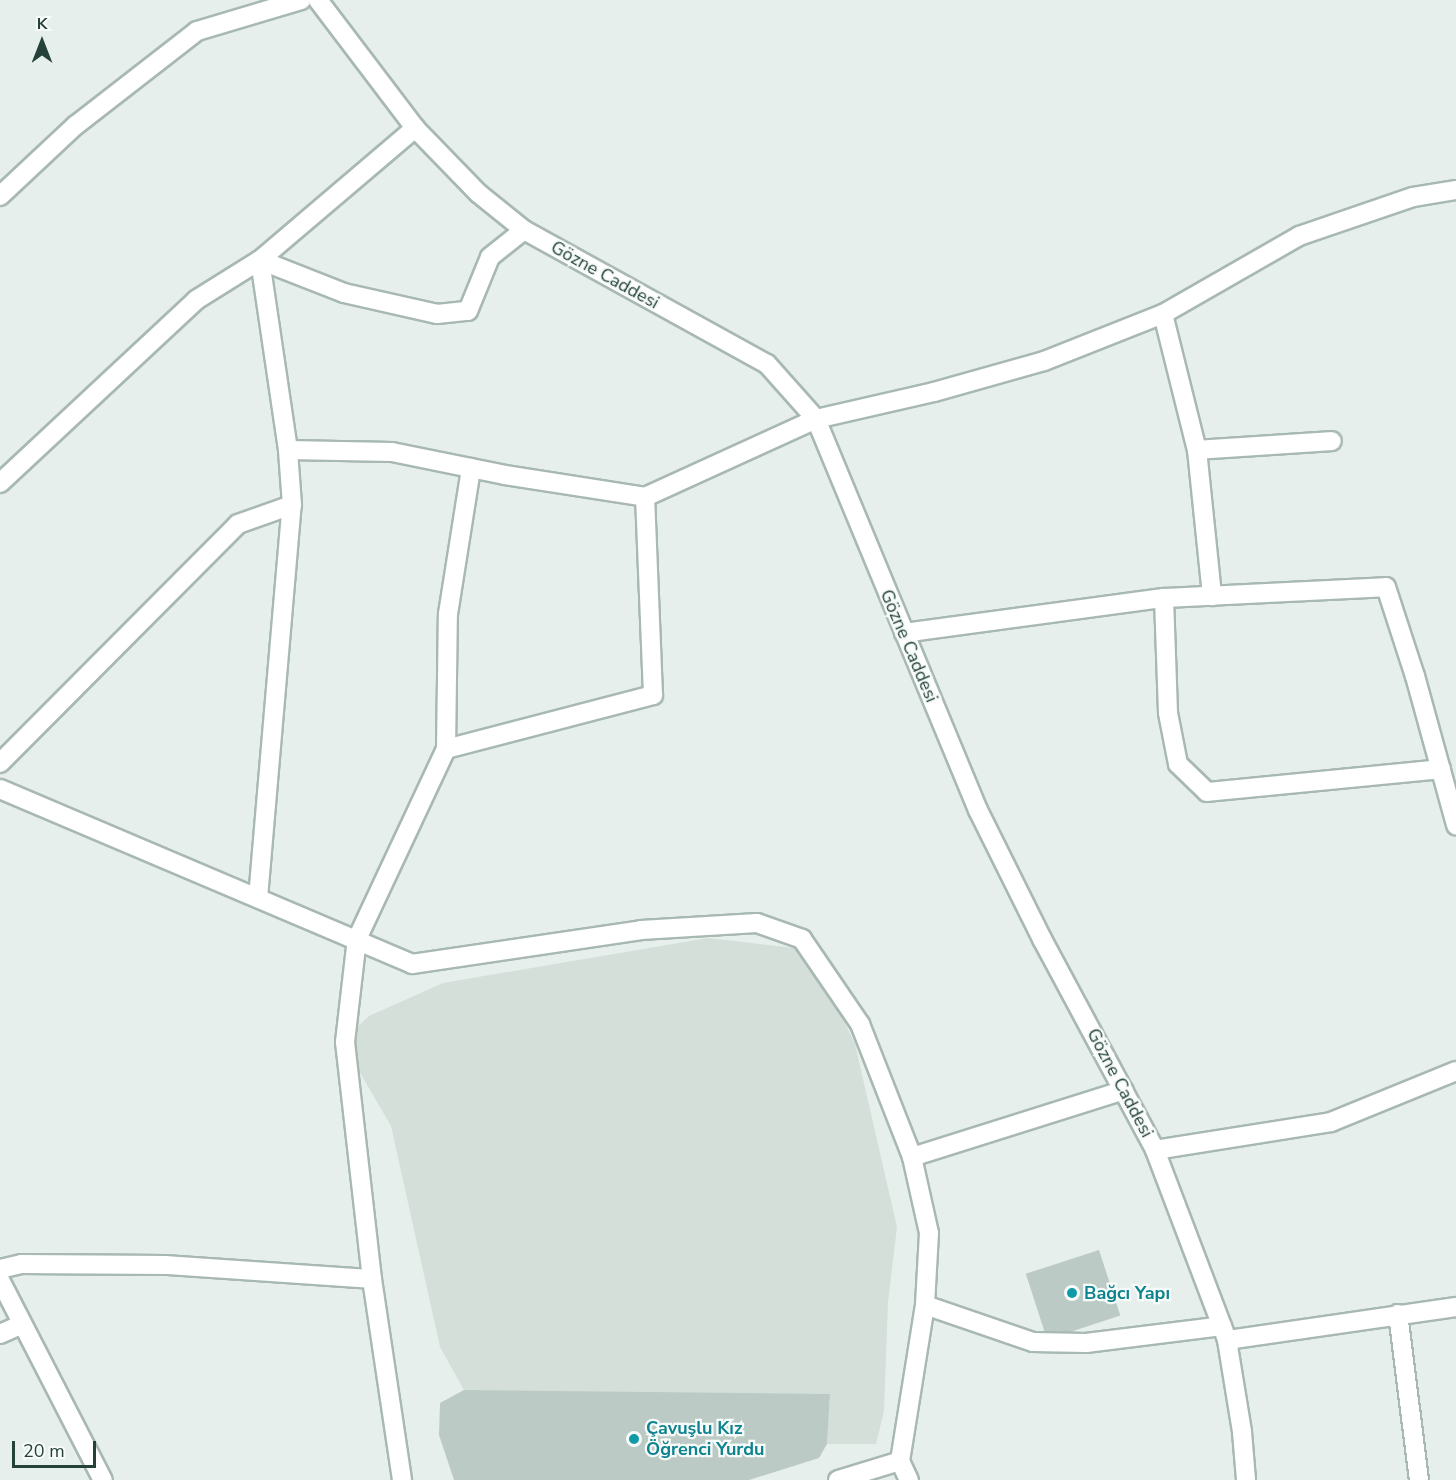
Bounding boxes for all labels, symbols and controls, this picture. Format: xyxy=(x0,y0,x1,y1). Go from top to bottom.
north arrow xyxy=(12,12,72,72)
text: K xyxy=(37,13,47,35)
street label: Gözne Caddesi xyxy=(547,236,663,314)
street label: Gözne Caddesi xyxy=(876,586,942,706)
street label: Gözne Caddesi xyxy=(1082,1025,1158,1141)
place label: Bağcı Yapı xyxy=(1084,1282,1170,1304)
marker: Bağcı Yapı xyxy=(1065,1286,1079,1300)
place label: Çavuşlu Kız Öğrenci Yurdu xyxy=(646,1418,764,1460)
scale bar xyxy=(15,1429,99,1467)
marker: Çavuşlu Kız Öğrenci Yurdu xyxy=(627,1432,641,1446)
text: 20 m xyxy=(23,1439,65,1463)

